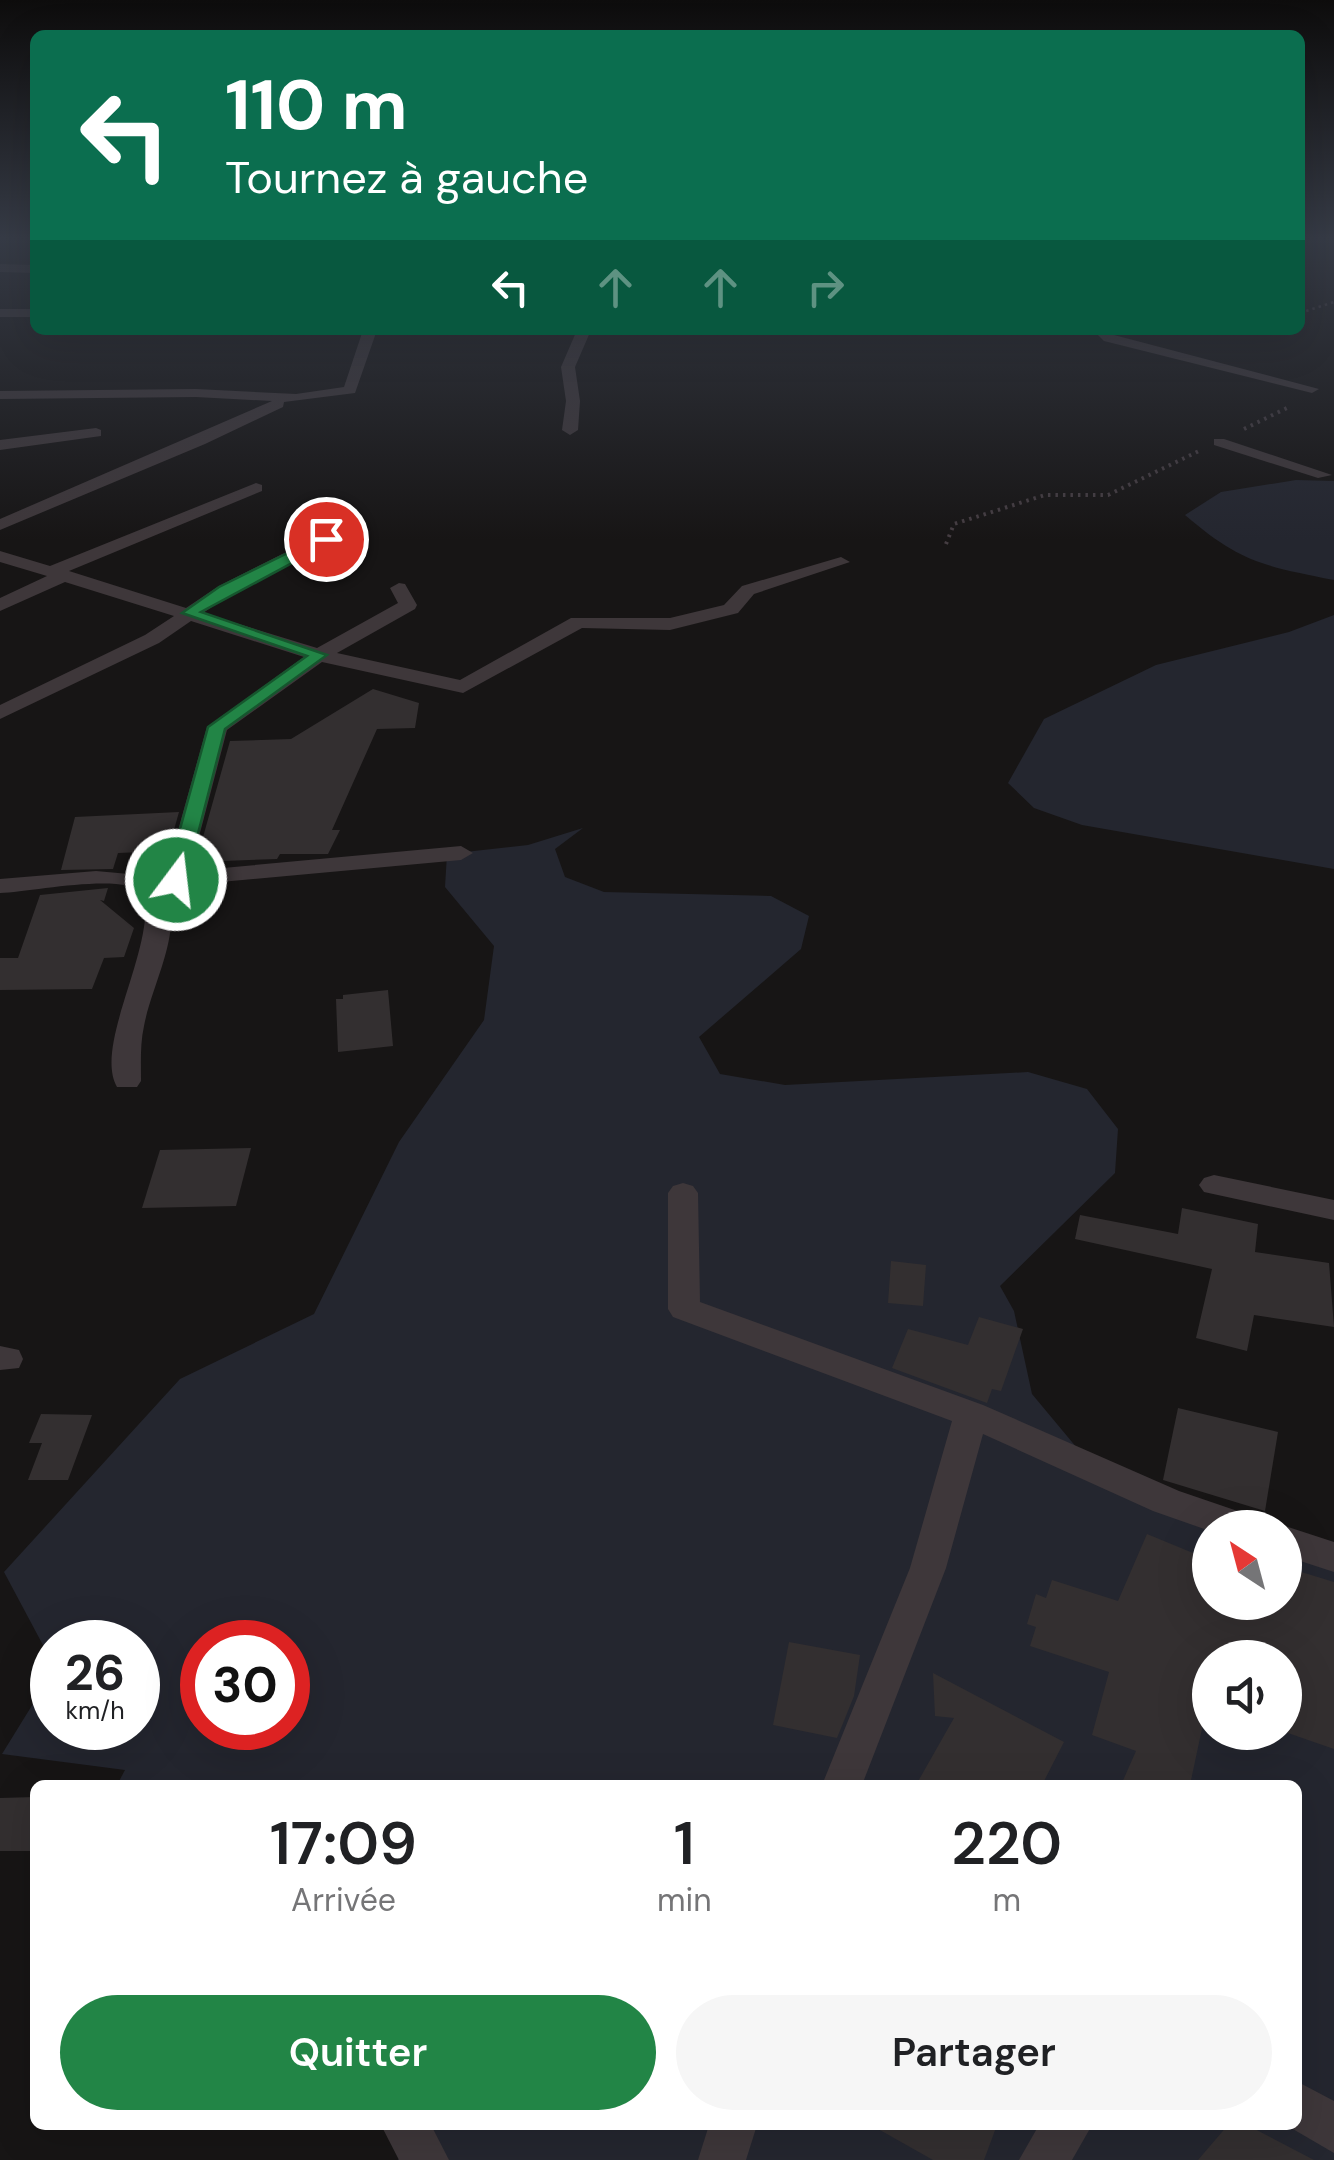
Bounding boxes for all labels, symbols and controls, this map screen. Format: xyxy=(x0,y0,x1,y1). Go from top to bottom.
text: 110 m xyxy=(225,60,408,151)
icon: left xyxy=(60,70,190,200)
text: Tournez à gauche xyxy=(225,148,588,207)
icon: left xyxy=(483,260,538,315)
icon: ahead xyxy=(588,260,643,315)
icon: ahead xyxy=(693,260,748,315)
icon: right xyxy=(798,260,853,315)
pin xyxy=(284,497,369,582)
icon: arrive xyxy=(299,512,354,567)
position arrow xyxy=(124,828,228,932)
north arrow xyxy=(1192,1510,1302,1620)
map controls xyxy=(1192,1510,1302,1750)
speed limit sign: 30 xyxy=(180,1620,310,1750)
text: 26 xyxy=(65,1640,125,1706)
button: sound xyxy=(1192,1640,1302,1750)
text: km/h xyxy=(65,1694,125,1727)
text: 17:09 xyxy=(270,1804,417,1883)
text: 1 xyxy=(674,1804,695,1883)
text: 220 xyxy=(951,1804,1062,1883)
text: Arrivée xyxy=(291,1879,396,1921)
text: min xyxy=(657,1879,712,1921)
text: m xyxy=(992,1879,1021,1921)
button: Quitter xyxy=(60,1995,656,2110)
button: Partager xyxy=(676,1995,1272,2110)

